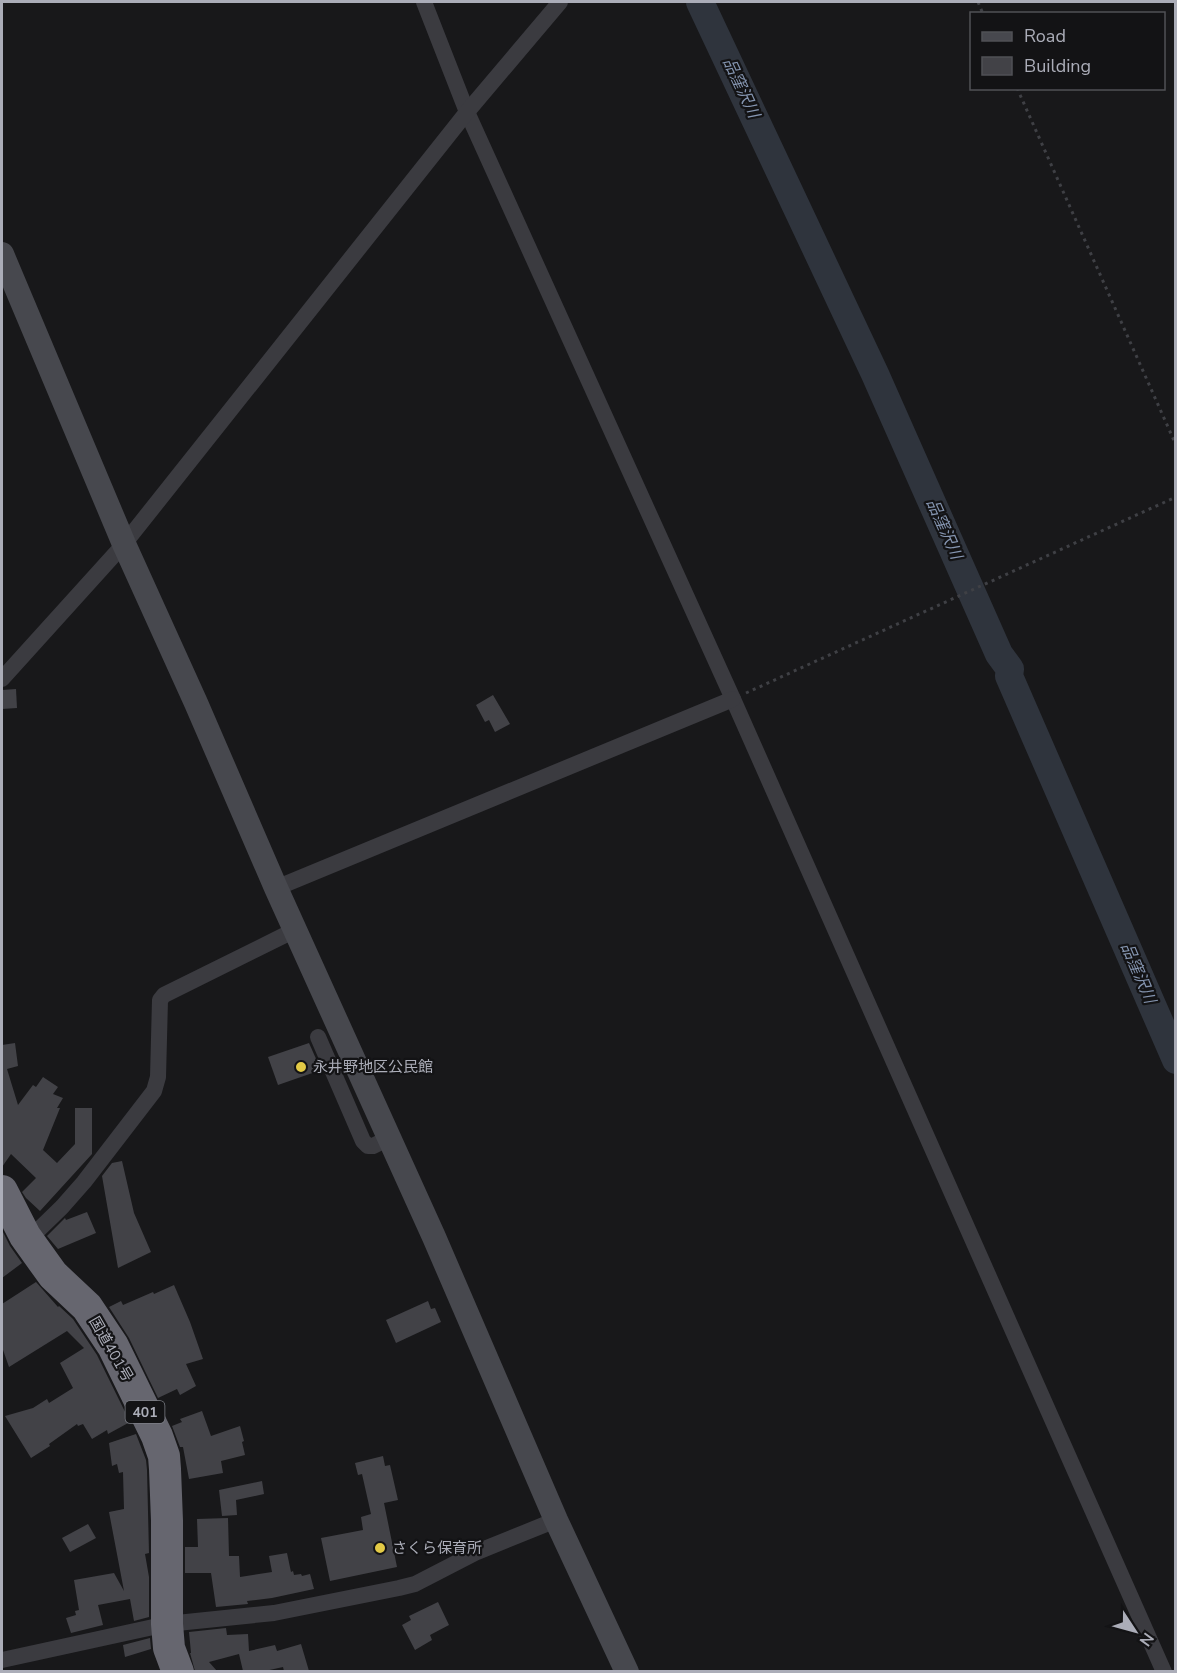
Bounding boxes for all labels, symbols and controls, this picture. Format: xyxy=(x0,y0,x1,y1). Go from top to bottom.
legend xyxy=(970,12,1165,90)
text: Road xyxy=(1024,24,1066,48)
water label: 品窪沢川 xyxy=(718,54,765,123)
text: Building xyxy=(1024,54,1091,78)
water label: 品窪沢川 xyxy=(921,495,968,565)
water label: 品窪沢川 xyxy=(1115,939,1161,1009)
place label: 永井野地区公民館 xyxy=(313,1057,433,1077)
marker: 永井野地区公民館 xyxy=(294,1060,308,1074)
street label: 国道401号 xyxy=(84,1313,138,1385)
road number: 401 xyxy=(126,1401,164,1423)
place label: さくら保育所 xyxy=(392,1538,482,1558)
marker: さくら保育所 xyxy=(373,1541,387,1555)
north arrow xyxy=(1105,1601,1165,1661)
text: N xyxy=(1134,1628,1159,1651)

